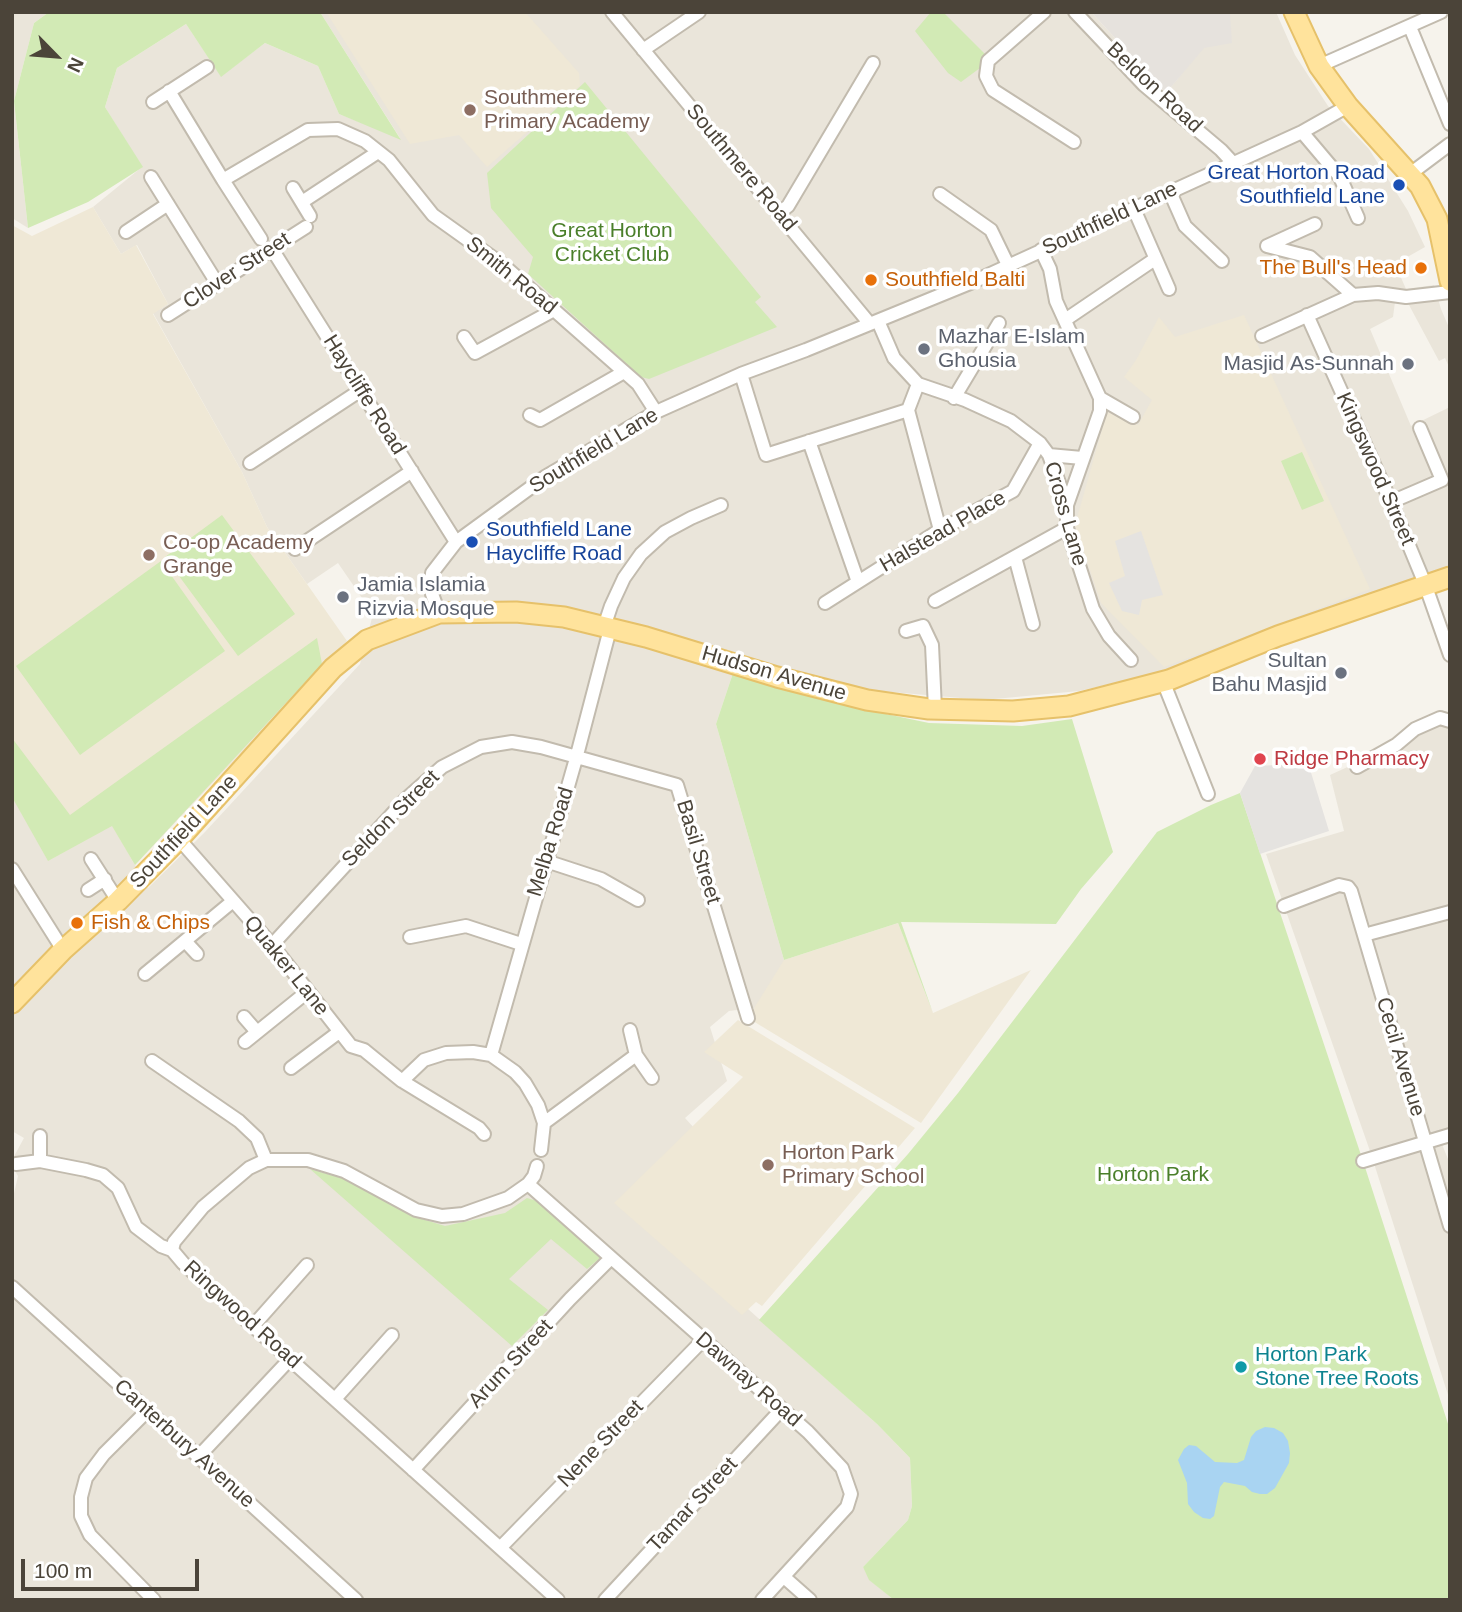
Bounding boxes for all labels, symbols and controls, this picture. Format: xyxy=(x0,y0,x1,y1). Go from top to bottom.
north arrow xyxy=(21,21,91,91)
street label: Beldon Road xyxy=(1101,37,1207,139)
text: N xyxy=(63,54,88,76)
place label: Southmere Primary Academy xyxy=(484,85,650,135)
street label: Southmere Road xyxy=(680,99,802,237)
marker: Southmere Primary Academy xyxy=(462,102,478,118)
place label: Great Horton Road Southfield Lane xyxy=(1208,160,1385,210)
street label: Southfield Lane xyxy=(1039,177,1181,261)
marker: Great Horton Road Southfield Lane xyxy=(1391,177,1407,193)
park label: Great Horton Cricket Club xyxy=(551,218,673,268)
street label: Clover Street xyxy=(179,227,295,315)
street label: Smith Road xyxy=(460,232,562,320)
place label: The Bull's Head xyxy=(1259,255,1407,281)
marker: The Bull's Head xyxy=(1413,260,1429,276)
place label: Southfield Balti xyxy=(885,267,1025,293)
marker: Southfield Balti xyxy=(863,272,879,288)
place label: Mazhar E-Islam Ghousia xyxy=(938,324,1085,374)
street label: Haycliffe Road xyxy=(317,331,411,459)
marker: Mazhar E-Islam Ghousia xyxy=(916,341,932,357)
place label: Masjid As-Sunnah xyxy=(1224,351,1394,377)
marker: Masjid As-Sunnah xyxy=(1400,356,1416,372)
street label: Kingswood Street xyxy=(1330,389,1420,549)
street label: Southfield Lane xyxy=(525,403,663,499)
street label: Cross Lane xyxy=(1038,459,1092,569)
street label: Halstead Place xyxy=(876,486,1010,578)
place label: Southfield Lane Haycliffe Road xyxy=(486,517,632,567)
place label: Co-op Academy Grange xyxy=(163,530,314,580)
marker: Southfield Lane Haycliffe Road xyxy=(464,534,480,550)
marker: Co-op Academy Grange xyxy=(141,547,157,563)
place label: Jamia Islamia Rizvia Mosque xyxy=(357,572,495,622)
marker: Jamia Islamia Rizvia Mosque xyxy=(335,589,351,605)
street label: Hudson Avenue xyxy=(699,641,849,707)
place label: Sultan Bahu Masjid xyxy=(1211,648,1327,698)
marker: Sultan Bahu Masjid xyxy=(1333,665,1349,681)
place label: Ridge Pharmacy xyxy=(1274,746,1429,772)
marker: Ridge Pharmacy xyxy=(1252,751,1268,767)
street label: Seldon Street xyxy=(337,765,445,873)
street label: Southfield Lane xyxy=(125,770,243,894)
street label: Melba Road xyxy=(522,784,580,900)
street label: Basil Street xyxy=(670,797,726,907)
place label: Fish & Chips xyxy=(91,910,210,936)
street label: Quaker Lane xyxy=(238,911,334,1021)
marker: Fish & Chips xyxy=(69,915,85,931)
street label: Cecil Avenue xyxy=(1370,994,1430,1120)
place label: Horton Park Primary School xyxy=(782,1140,924,1190)
marker: Horton Park Primary School xyxy=(760,1157,776,1173)
park label: Horton Park xyxy=(1097,1162,1209,1188)
street label: Ringwood Road xyxy=(178,1256,306,1374)
street label: Arum Street xyxy=(464,1314,558,1414)
street label: Dawnay Road xyxy=(690,1327,806,1433)
place label: Horton Park Stone Tree Roots xyxy=(1255,1342,1419,1392)
marker: Horton Park Stone Tree Roots xyxy=(1233,1359,1249,1375)
street label: Canterbury Avenue xyxy=(108,1374,260,1514)
street label: Nene Street xyxy=(553,1395,649,1493)
street label: Tamar Street xyxy=(643,1452,743,1558)
scale bar xyxy=(24,1546,203,1590)
text: 100 m xyxy=(34,1559,92,1582)

